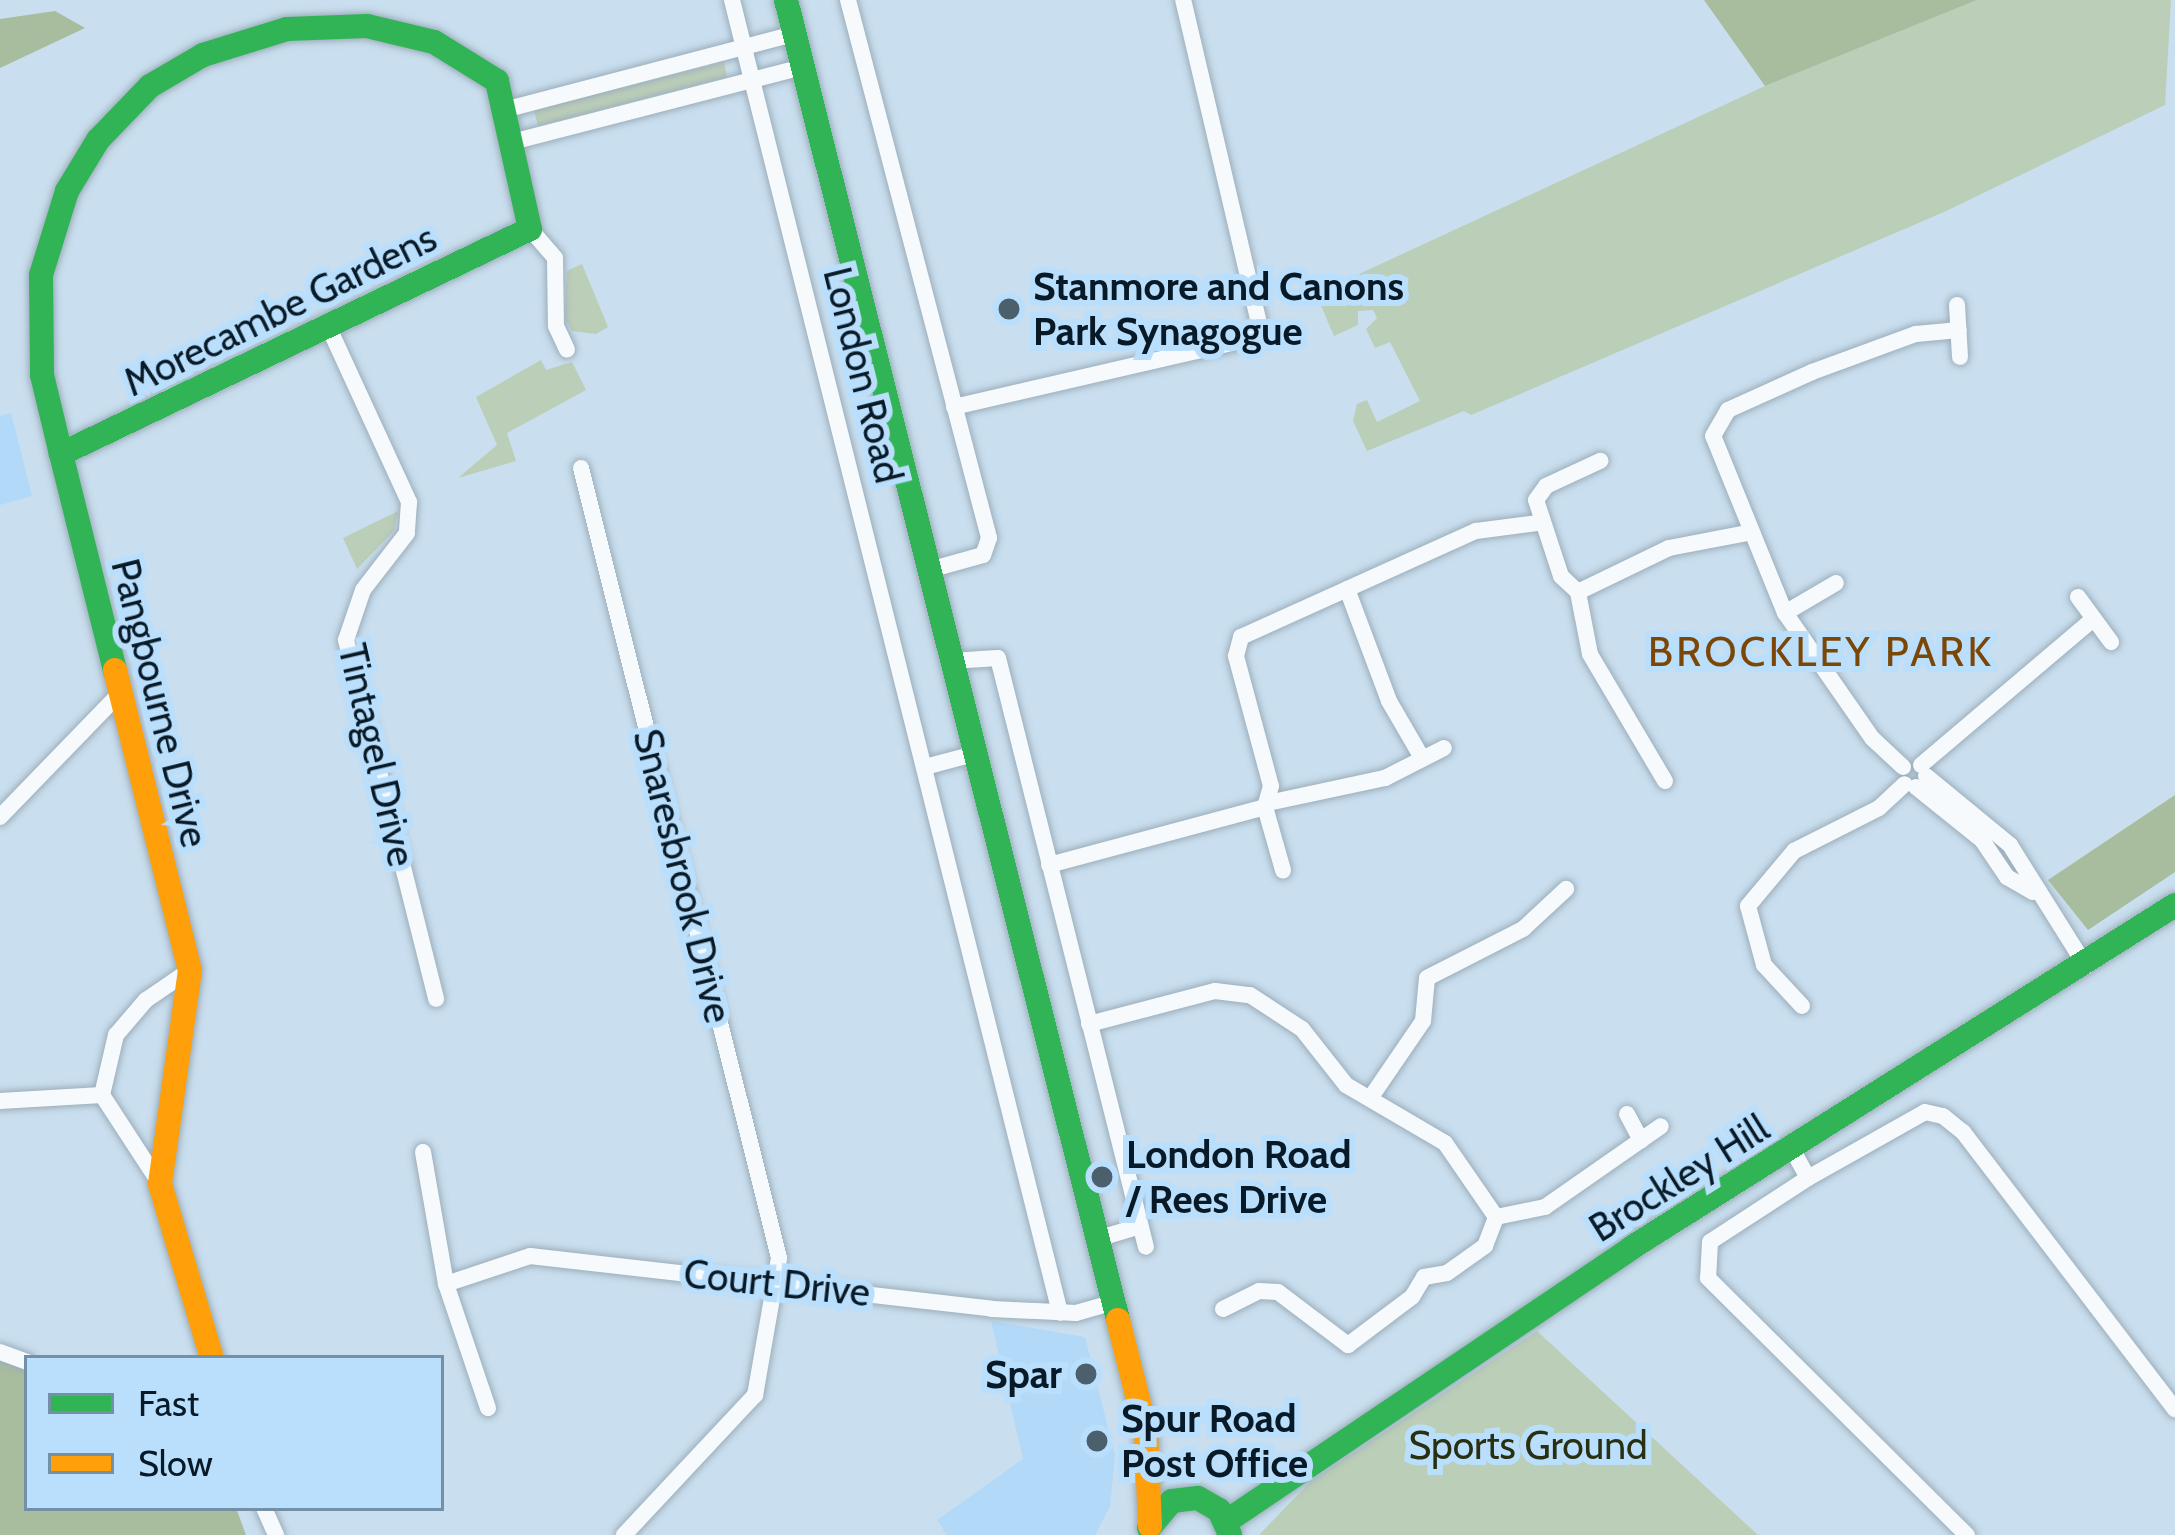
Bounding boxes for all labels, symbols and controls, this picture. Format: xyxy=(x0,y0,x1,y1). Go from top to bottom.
street label: Morecambe Gardens xyxy=(116,214,444,406)
street label: London Road xyxy=(814,262,912,488)
place label: Stanmore and Canons Park Synagogue xyxy=(1033,264,1404,355)
marker: Stanmore and Canons Park Synagogue xyxy=(996,296,1022,322)
street label: Pangbourne Drive xyxy=(102,554,218,852)
district label: BROCKLEY PARK xyxy=(1648,626,1994,676)
street label: Tintagel Drive xyxy=(329,639,425,871)
street label: Snaresbrook Drive xyxy=(624,724,742,1028)
street label: Brockley Hill xyxy=(1581,1104,1777,1252)
place label: London Road / Rees Drive xyxy=(1126,1132,1351,1223)
marker: London Road / Rees Drive xyxy=(1089,1164,1115,1190)
street label: Court Drive xyxy=(682,1250,872,1316)
place label: Spar xyxy=(985,1351,1062,1397)
legend xyxy=(24,1355,444,1511)
marker: Spar xyxy=(1073,1361,1099,1387)
text: Fast xyxy=(138,1381,199,1425)
place label: Spur Road Post Office xyxy=(1121,1396,1308,1487)
park label: Sports Ground xyxy=(1408,1422,1648,1468)
marker: Spur Road Post Office xyxy=(1084,1428,1110,1454)
text: Slow xyxy=(138,1441,213,1485)

